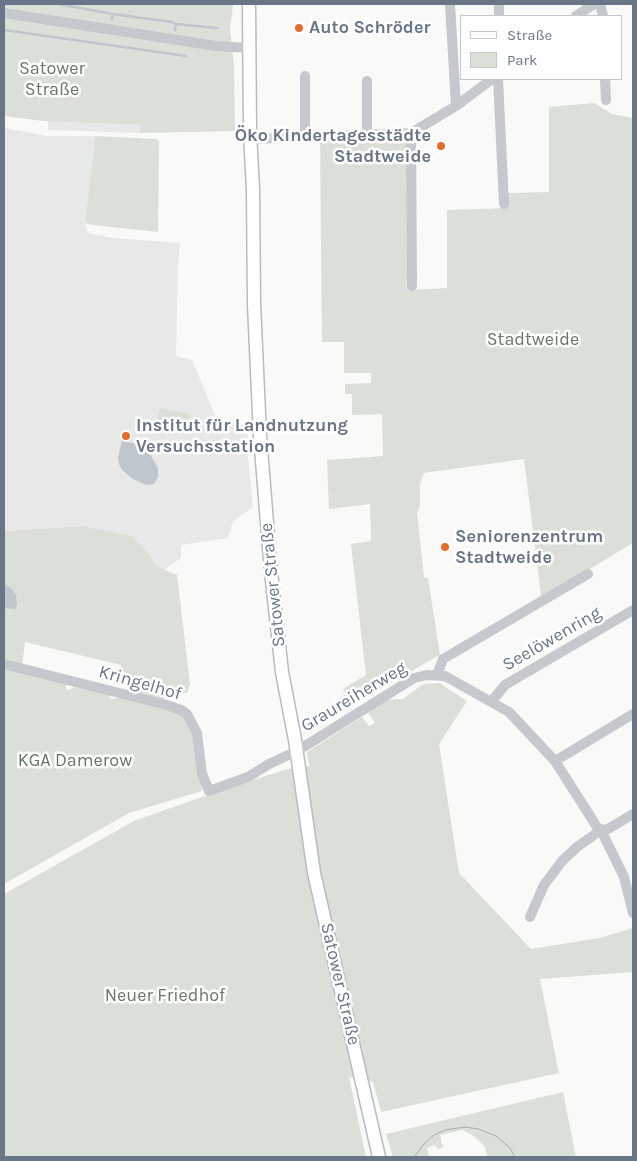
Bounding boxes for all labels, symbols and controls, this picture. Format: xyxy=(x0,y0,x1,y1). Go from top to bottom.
legend xyxy=(460,15,622,80)
place label: Auto Schröder xyxy=(309,17,431,39)
marker: Auto Schröder xyxy=(293,22,305,34)
text: Straße xyxy=(507,26,552,44)
text: Park xyxy=(507,51,537,69)
park label: Satower Straße xyxy=(19,58,85,100)
place label: Öko Kindertagesstädte Stadtweide xyxy=(235,125,431,168)
marker: Öko Kindertagesstädte Stadtweide xyxy=(435,140,447,152)
park label: Stadtweide xyxy=(487,329,579,351)
place label: Institut für Landnutzung Versuchsstation xyxy=(136,415,348,458)
marker: Institut für Landnutzung Versuchsstation xyxy=(120,430,132,442)
street label: Satower Straße xyxy=(256,522,290,648)
place label: Seniorenzentrum Stadtweide xyxy=(455,526,603,568)
marker: Seniorenzentrum Stadtweide xyxy=(439,541,451,553)
street label: Seelöwenring xyxy=(499,602,605,676)
street label: Graureiherweg xyxy=(297,657,411,737)
street label: Kringelhof xyxy=(96,661,184,705)
park label: KGA Damerow xyxy=(18,750,132,772)
street label: Satower Straße xyxy=(315,921,365,1047)
park label: Neuer Friedhof xyxy=(105,985,225,1007)

